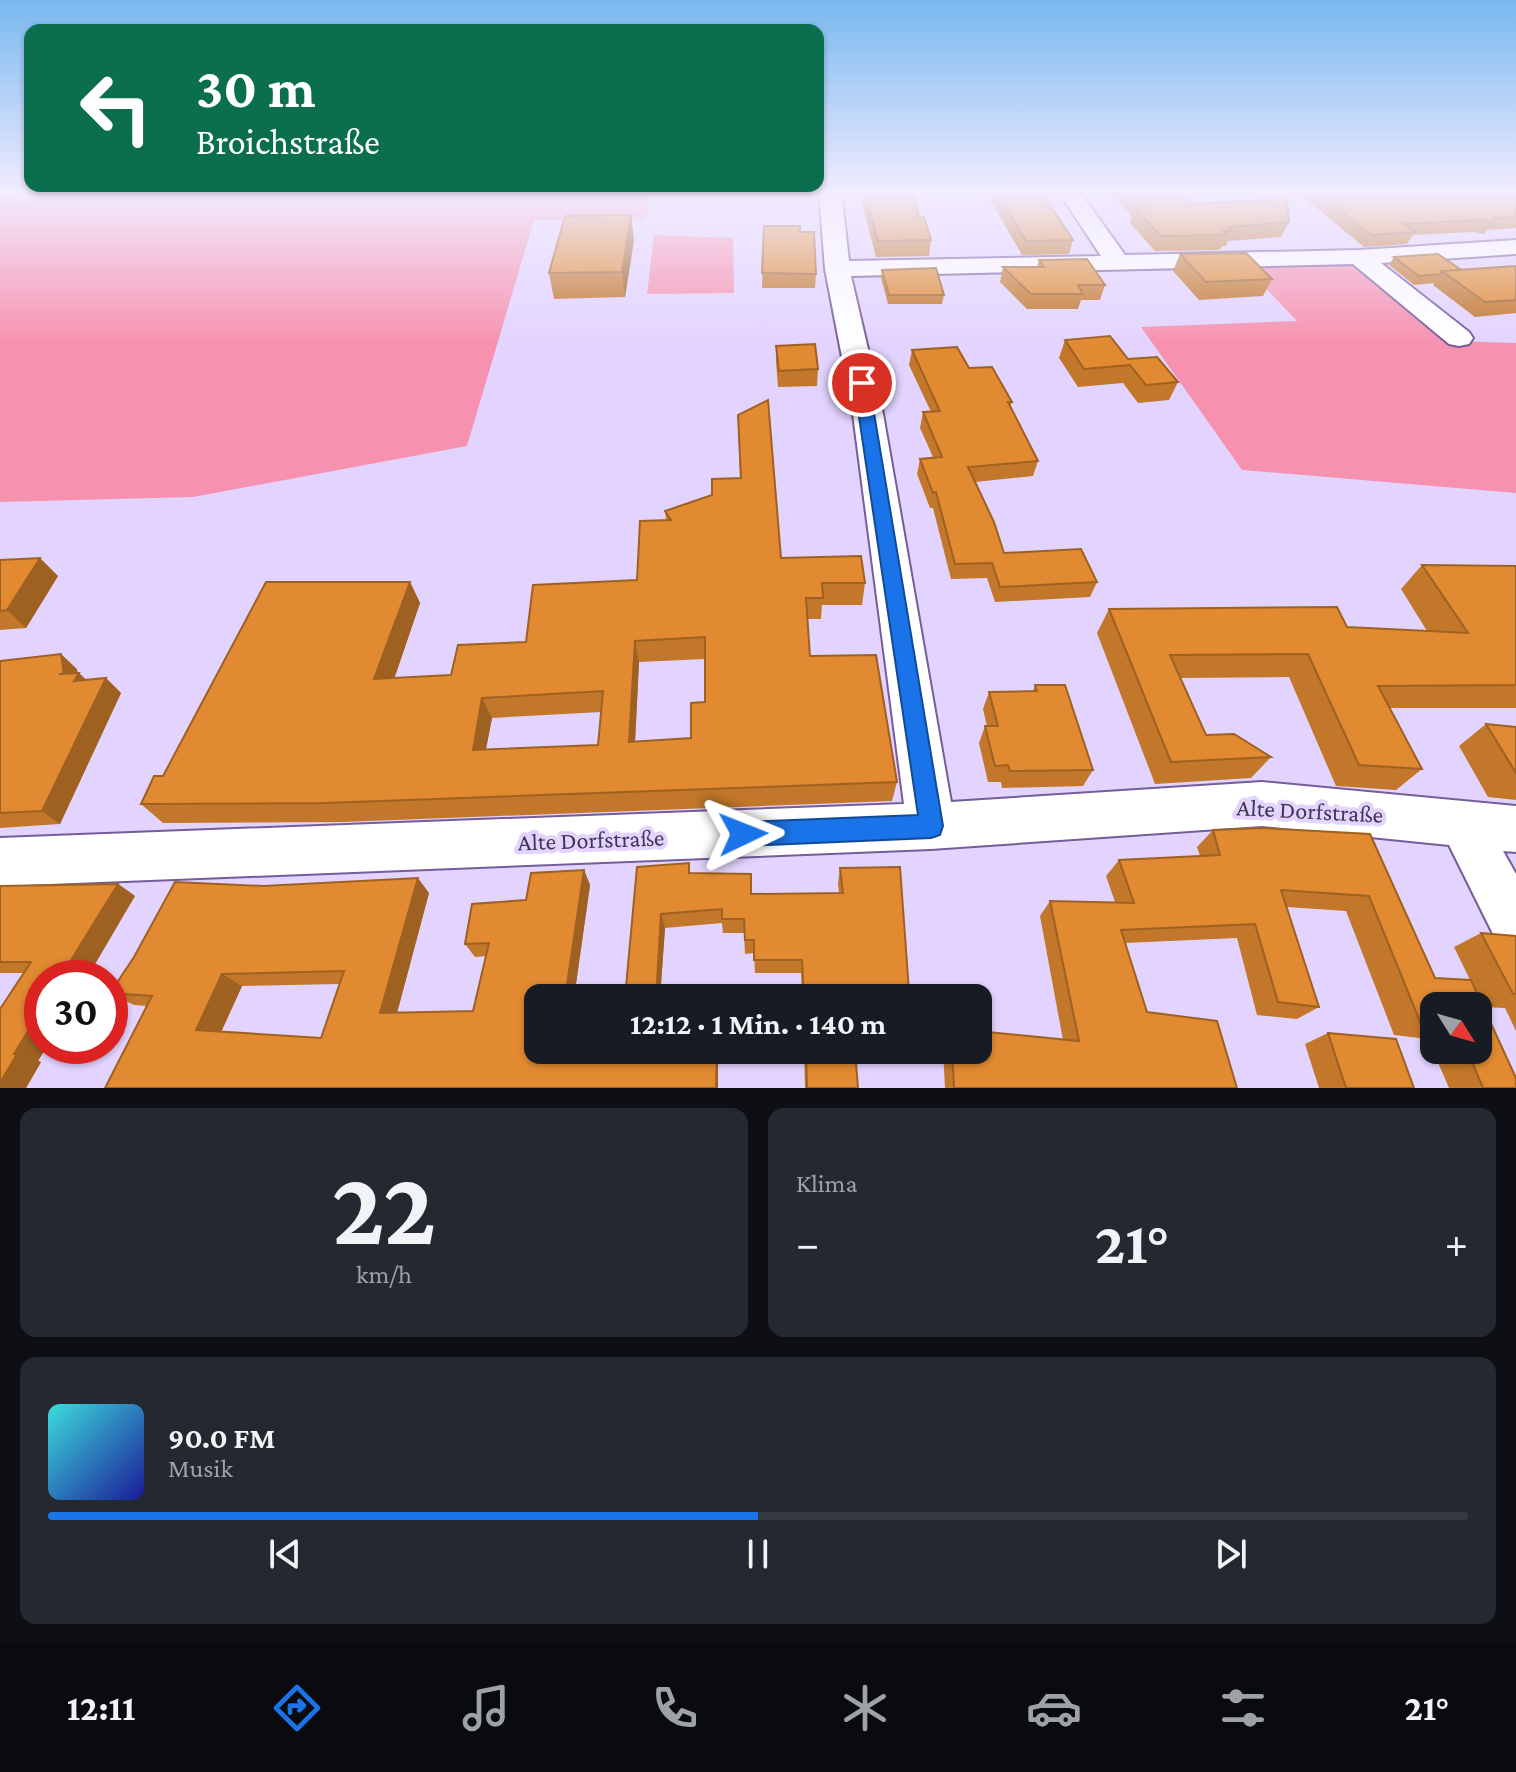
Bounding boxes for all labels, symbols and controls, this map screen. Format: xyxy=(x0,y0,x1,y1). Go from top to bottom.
icon: left xyxy=(64,56,168,160)
text: 30 m xyxy=(196,57,316,119)
text: Broichstraße xyxy=(196,122,380,162)
pin xyxy=(828,349,896,417)
icon: arrive xyxy=(840,361,884,405)
position arrow xyxy=(701,792,785,876)
street label: Alte Dorfstraße xyxy=(1236,793,1384,828)
street label: Alte Dorfstraße xyxy=(517,823,665,856)
speed limit sign: 30 xyxy=(24,960,128,1064)
north arrow xyxy=(1420,992,1492,1064)
map controls xyxy=(1420,992,1492,1064)
text: 12:12 · 1 Min. · 140 m xyxy=(630,1007,886,1040)
text: 22 xyxy=(332,1150,436,1265)
text: Klima xyxy=(796,1169,858,1198)
text: 21° xyxy=(1095,1209,1169,1276)
text: − xyxy=(796,1219,819,1267)
text: + xyxy=(1445,1219,1468,1267)
text: km/h xyxy=(356,1260,412,1289)
text: 90.0 FM xyxy=(168,1421,275,1454)
text: Musik xyxy=(168,1454,233,1483)
icon: previous xyxy=(263,1532,307,1576)
icon: pause xyxy=(736,1532,780,1576)
icon: next xyxy=(1209,1532,1253,1576)
icon: directions xyxy=(269,1680,325,1736)
icon: music xyxy=(458,1680,514,1736)
icon: phone xyxy=(647,1680,703,1736)
icon: climate xyxy=(837,1680,893,1736)
icon: car xyxy=(1026,1680,1082,1736)
icon: filters xyxy=(1215,1680,1271,1736)
text: 12:11 xyxy=(67,1688,135,1728)
text: 21° xyxy=(1404,1688,1449,1728)

